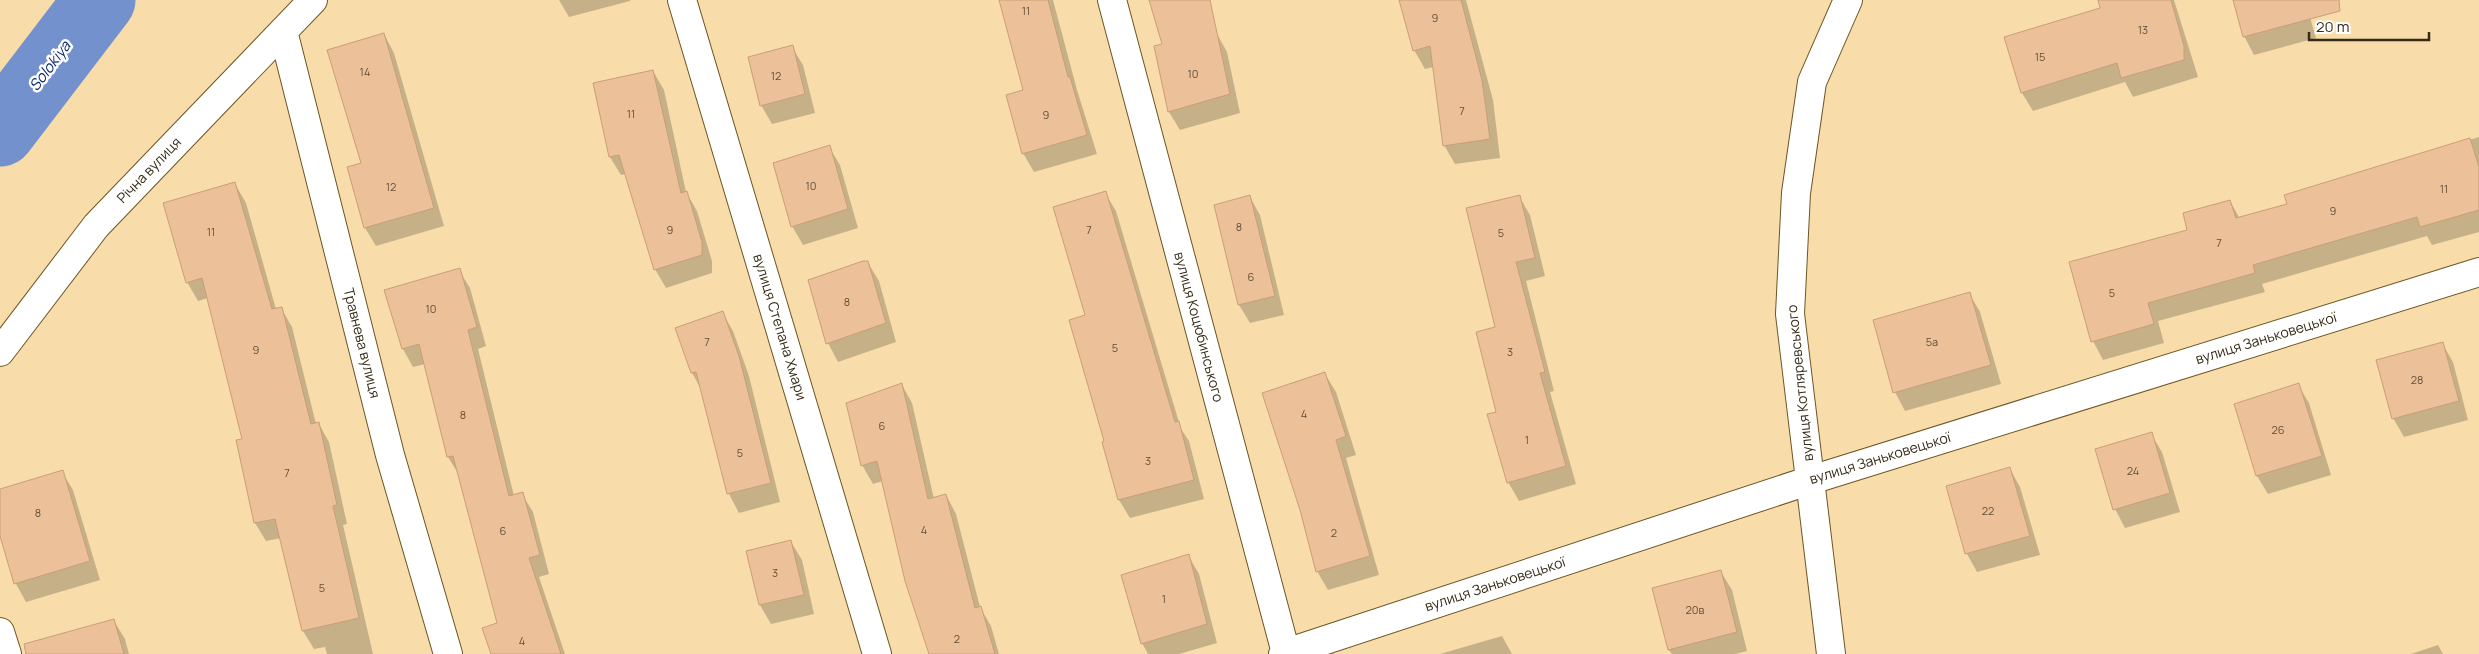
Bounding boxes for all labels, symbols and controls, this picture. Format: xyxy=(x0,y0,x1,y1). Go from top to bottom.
house number: 11 xyxy=(1022,3,1030,18)
house number: 9 xyxy=(1432,10,1439,25)
scale bar xyxy=(2309,10,2429,42)
text: 20 m xyxy=(2316,16,2349,37)
house number: 13 xyxy=(2138,22,2148,37)
water label: Solokiya xyxy=(24,36,76,95)
house number: 15 xyxy=(2035,49,2045,64)
house number: 14 xyxy=(360,64,370,79)
house number: 10 xyxy=(1187,66,1199,81)
house number: 12 xyxy=(771,68,781,83)
house number: 7 xyxy=(1459,103,1465,118)
house number: 11 xyxy=(627,106,635,121)
house number: 9 xyxy=(1043,107,1050,122)
street label: Річна вулиця xyxy=(112,132,185,207)
house number: 10 xyxy=(805,178,817,193)
house number: 12 xyxy=(386,179,396,194)
house number: 11 xyxy=(2440,181,2448,196)
house number: 9 xyxy=(2330,203,2337,218)
house number: 8 xyxy=(1236,219,1242,234)
house number: 9 xyxy=(667,222,674,237)
house number: 7 xyxy=(1086,222,1092,237)
house number: 11 xyxy=(207,224,215,239)
house number: 5 xyxy=(1498,225,1504,240)
house number: 7 xyxy=(2216,235,2222,250)
street label: вулиця Коцюбинського xyxy=(1170,250,1229,404)
street label: вулиця Степана Хмари xyxy=(749,251,812,402)
house number: 6 xyxy=(1248,269,1255,284)
house number: 5 xyxy=(2109,285,2115,300)
street label: Травнева вулиця xyxy=(340,286,385,400)
house number: 8 xyxy=(844,294,850,309)
house number: 10 xyxy=(425,301,437,316)
street label: вулиця Котляревського xyxy=(1782,304,1817,462)
street label: вулиця Заньковецької xyxy=(2193,307,2340,368)
house number: 7 xyxy=(704,334,710,349)
house number: 5а xyxy=(1926,334,1938,349)
house number: 5 xyxy=(1112,340,1118,355)
house number: 9 xyxy=(253,342,260,357)
house number: 3 xyxy=(1507,344,1513,359)
house number: 28 xyxy=(2411,372,2423,387)
house number: 4 xyxy=(1301,406,1307,421)
house number: 8 xyxy=(460,407,466,422)
house number: 6 xyxy=(879,418,886,433)
house number: 26 xyxy=(2271,422,2285,437)
street label: вулиця Заньковецької xyxy=(1807,427,1954,488)
house number: 1 xyxy=(1525,432,1529,447)
house number: 5 xyxy=(737,445,743,460)
house number: 3 xyxy=(1145,453,1151,468)
house number: 24 xyxy=(2127,463,2139,478)
house number: 7 xyxy=(284,465,290,480)
house number: 22 xyxy=(1982,503,1994,518)
house number: 8 xyxy=(35,505,41,520)
house number: 4 xyxy=(921,522,927,537)
house number: 6 xyxy=(500,523,507,538)
house number: 2 xyxy=(1331,525,1337,540)
street label: вулиця Заньковецької xyxy=(1422,552,1568,615)
house number: 3 xyxy=(772,565,778,580)
house number: 5 xyxy=(319,580,325,595)
house number: 1 xyxy=(1162,591,1166,606)
house number: 20в xyxy=(1686,602,1705,617)
house number: 2 xyxy=(954,631,960,646)
house number: 4 xyxy=(519,633,525,648)

